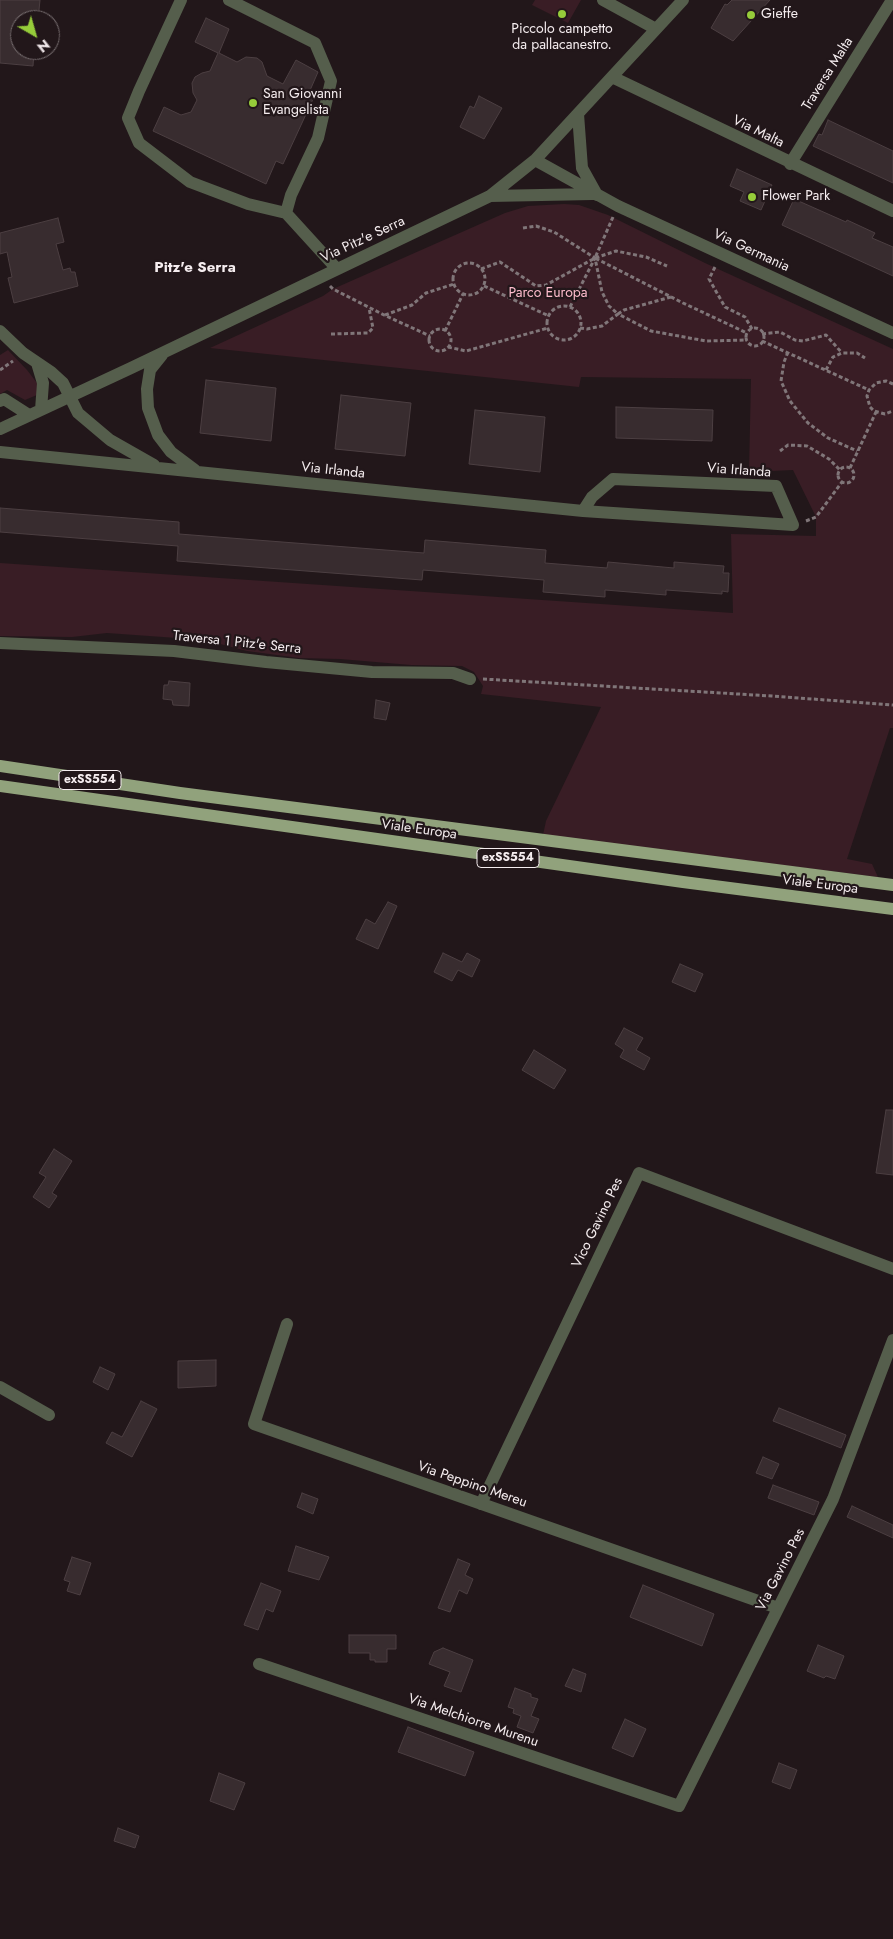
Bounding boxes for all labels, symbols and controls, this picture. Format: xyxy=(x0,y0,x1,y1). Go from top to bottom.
place label: Gieffe xyxy=(761,7,798,23)
marker: Piccolo campetto da pallacanestro. xyxy=(556,8,568,20)
marker: Gieffe xyxy=(745,9,757,21)
north arrow xyxy=(10,10,60,60)
place label: Piccolo campetto da pallacanestro. xyxy=(511,22,613,54)
street label: Traversa Malta xyxy=(799,34,857,114)
text: N xyxy=(33,35,54,57)
place label: San Giovanni Evangelista xyxy=(263,87,342,120)
marker: San Giovanni Evangelista xyxy=(247,97,259,109)
street label: Via Malta xyxy=(730,112,786,152)
place label: Flower Park xyxy=(762,189,830,205)
marker: Flower Park xyxy=(746,191,758,203)
street label: Via Pitz'e Serra xyxy=(318,213,408,267)
street label: Via Germania xyxy=(710,226,792,276)
district label: Pitz'e Serra xyxy=(154,259,236,277)
park label: Parco Europa xyxy=(508,286,588,302)
street label: Via Irlanda xyxy=(300,459,366,483)
street label: Via Irlanda xyxy=(706,460,772,482)
street label: Traversa 1 Pitz'e Serra xyxy=(172,628,302,658)
road number: exSS554 xyxy=(59,770,121,790)
street label: Viale Europa xyxy=(380,816,458,844)
road number: exSS554 xyxy=(477,848,539,868)
street label: Viale Europa xyxy=(781,872,859,898)
street label: Vico Gavino Pes xyxy=(569,1175,627,1271)
street label: Via Peppino Mereu xyxy=(415,1458,529,1512)
street label: Via Gavino Pes xyxy=(753,1526,809,1614)
street label: Via Melchiorre Murenu xyxy=(406,1691,540,1751)

